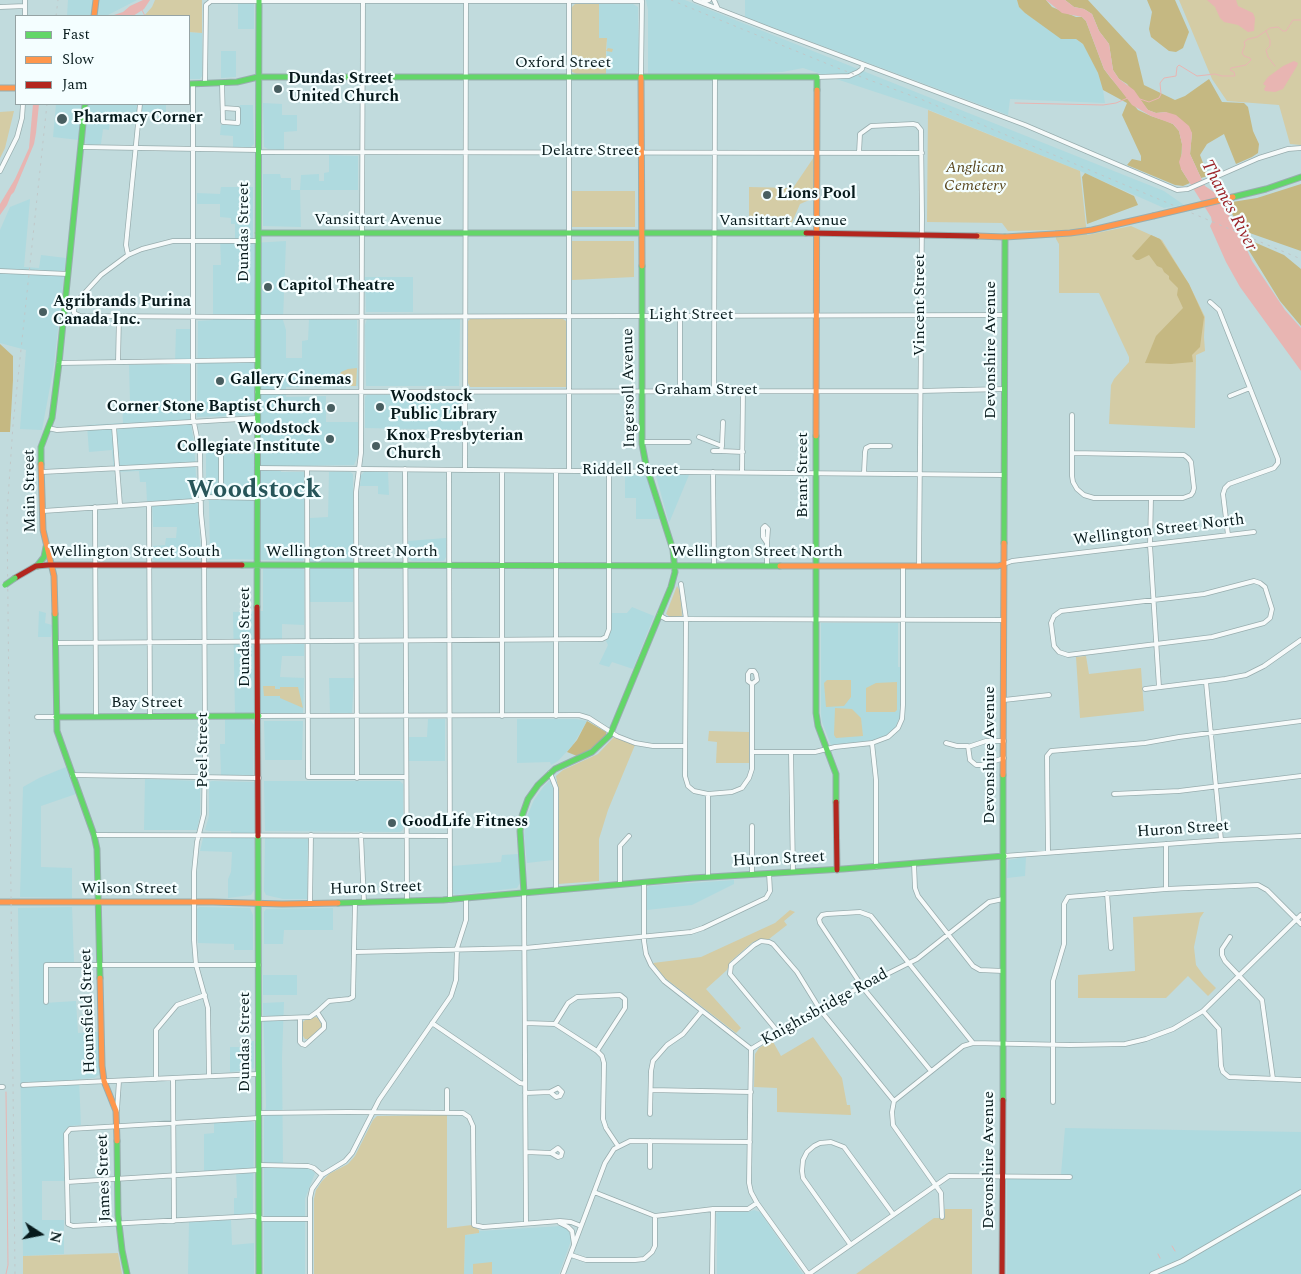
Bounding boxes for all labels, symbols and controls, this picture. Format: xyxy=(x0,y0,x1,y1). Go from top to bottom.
legend xyxy=(15,15,190,105)
text: Fast xyxy=(62,23,90,46)
text: Slow xyxy=(62,48,94,71)
street label: Oxford Street xyxy=(515,54,611,74)
place label: Dundas Street United Church xyxy=(288,70,399,108)
text: Jam xyxy=(62,73,88,96)
marker: Dundas Street United Church xyxy=(272,83,284,95)
place label: Pharmacy Corner xyxy=(73,109,203,129)
marker: Pharmacy Corner xyxy=(55,112,69,126)
street label: Delatre Street xyxy=(541,142,639,162)
water label: Thames River xyxy=(1195,157,1261,255)
park label: Anglican Cemetery xyxy=(944,159,1006,197)
street label: Dundas Street xyxy=(235,182,255,282)
place label: Lions Pool xyxy=(777,185,856,205)
marker: Lions Pool xyxy=(761,189,773,201)
street label: Vansittart Avenue xyxy=(314,211,442,231)
street label: Vansittart Avenue xyxy=(719,212,847,232)
street label: Vincent Street xyxy=(911,254,931,356)
place label: Capitol Theatre xyxy=(278,277,395,297)
marker: Capitol Theatre xyxy=(262,281,274,293)
street label: Devonshire Avenue xyxy=(982,281,1002,419)
place label: Agribrands Purina Canada Inc. xyxy=(53,293,191,331)
marker: Agribrands Purina Canada Inc. xyxy=(37,306,49,318)
street label: Light Street xyxy=(649,306,733,326)
street label: Ingersoll Avenue xyxy=(619,328,641,448)
place label: Gallery Cinemas xyxy=(230,371,352,391)
marker: Gallery Cinemas xyxy=(214,375,226,387)
street label: Graham Street xyxy=(654,381,758,401)
place label: Woodstock Public Library xyxy=(390,388,497,426)
place label: Corner Stone Baptist Church xyxy=(107,398,321,418)
marker: Woodstock Public Library xyxy=(374,401,386,413)
marker: Corner Stone Baptist Church xyxy=(325,402,337,414)
place label: Woodstock Collegiate Institute xyxy=(177,420,320,458)
place label: Knox Presbyterian Church xyxy=(386,427,523,465)
street label: Brant Street xyxy=(794,432,814,518)
marker: Woodstock Collegiate Institute xyxy=(324,433,336,445)
marker: Knox Presbyterian Church xyxy=(370,440,382,452)
street label: Main Street xyxy=(21,449,41,533)
street label: Riddell Street xyxy=(582,461,678,481)
district label: Woodstock xyxy=(187,476,321,508)
street label: Wellington Street North xyxy=(1073,511,1245,551)
street label: Wellington Street South xyxy=(50,543,220,563)
street label: Wellington Street North xyxy=(266,543,438,563)
street label: Wellington Street North xyxy=(671,543,843,563)
street label: Dundas Street xyxy=(236,587,256,687)
street label: Devonshire Avenue xyxy=(981,686,1001,824)
street label: Bay Street xyxy=(111,694,183,714)
street label: Peel Street xyxy=(194,712,214,788)
place label: GoodLife Fitness xyxy=(402,813,528,833)
marker: GoodLife Fitness xyxy=(386,817,398,829)
street label: Huron Street xyxy=(1136,817,1230,843)
street label: Huron Street xyxy=(732,848,826,872)
street label: Huron Street xyxy=(330,878,422,900)
street label: Wilson Street xyxy=(81,880,177,900)
street label: Hounsfield Street xyxy=(77,948,101,1074)
street label: Knightsbridge Road xyxy=(758,965,892,1051)
street label: Dundas Street xyxy=(236,992,256,1092)
street label: Devonshire Avenue xyxy=(980,1091,1000,1229)
street label: James Street xyxy=(94,1134,116,1222)
north arrow xyxy=(15,1209,65,1259)
text: N xyxy=(44,1229,67,1245)

